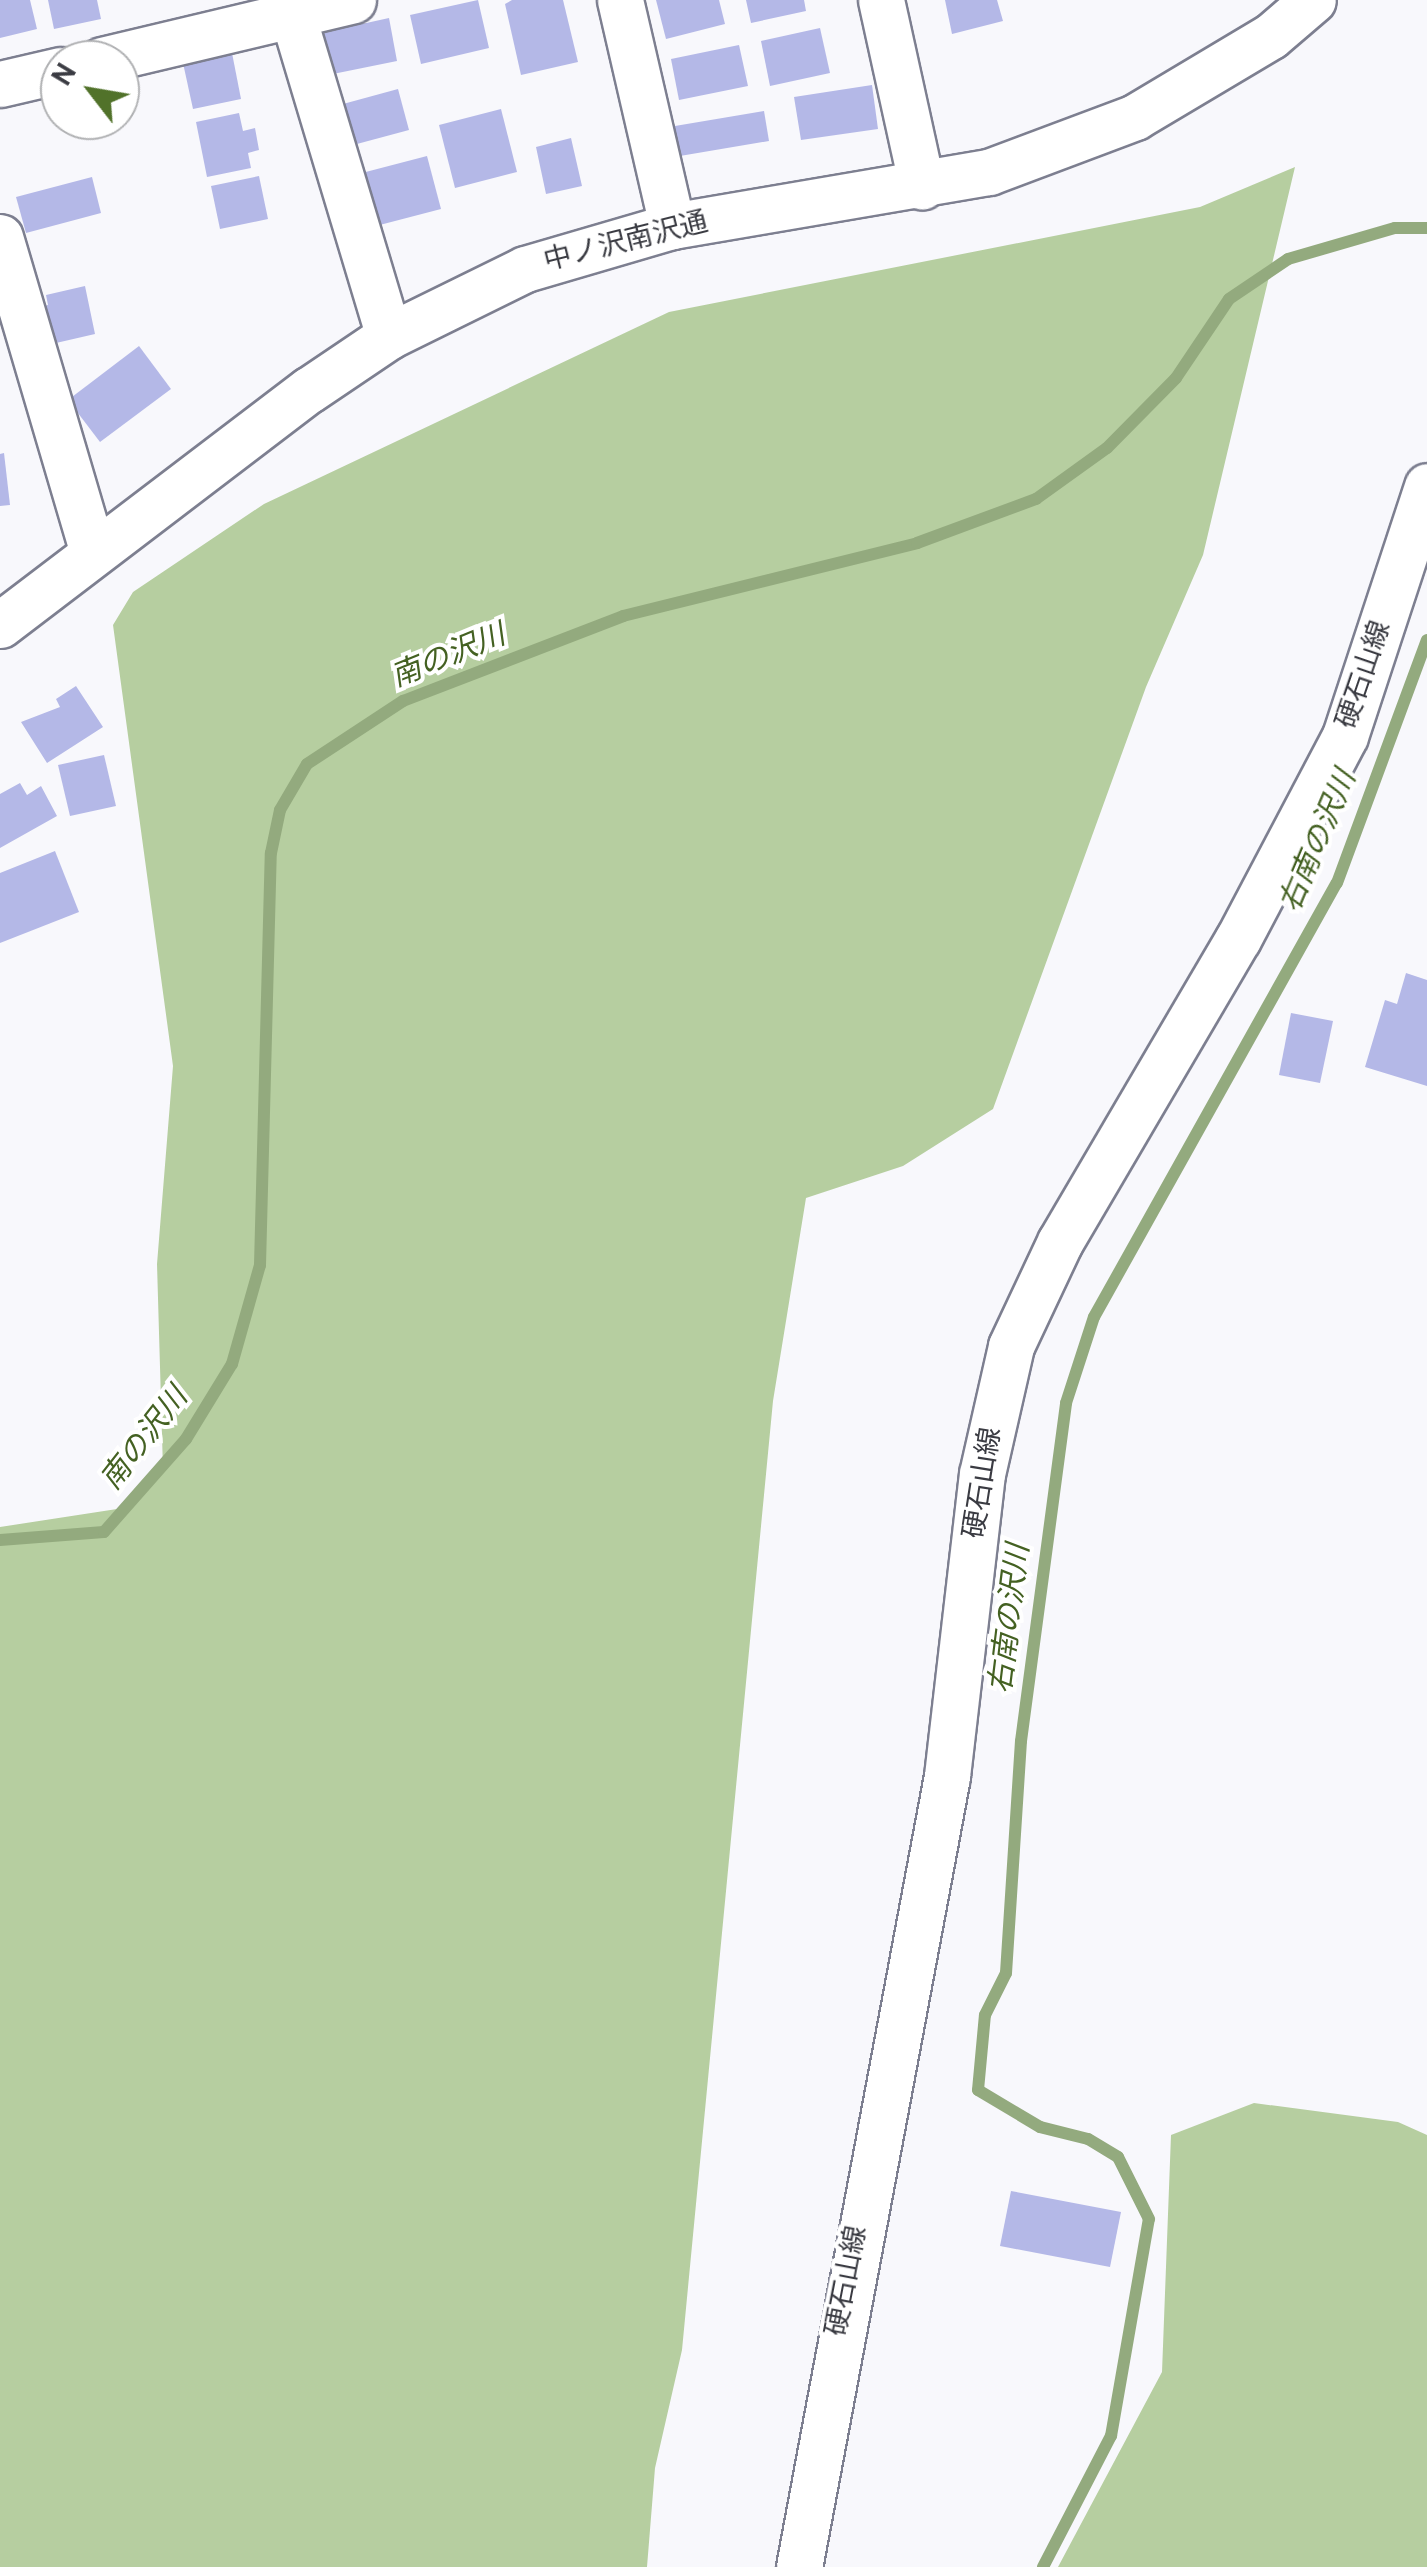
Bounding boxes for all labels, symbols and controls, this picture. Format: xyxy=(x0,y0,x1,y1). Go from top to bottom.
north arrow xyxy=(40,40,140,140)
text: N xyxy=(45,58,87,93)
street label: 中ノ沢南沢通 xyxy=(540,206,712,280)
street label: 硬石山線 xyxy=(1331,617,1399,733)
water label: 南の沢川 xyxy=(387,619,511,697)
water label: 右南の沢川 xyxy=(1274,766,1366,918)
water label: 南の沢川 xyxy=(95,1382,197,1498)
street label: 硬石山線 xyxy=(959,1425,1009,1541)
water label: 右南の沢川 xyxy=(985,1542,1039,1696)
street label: 硬石山線 xyxy=(821,2223,875,2339)

